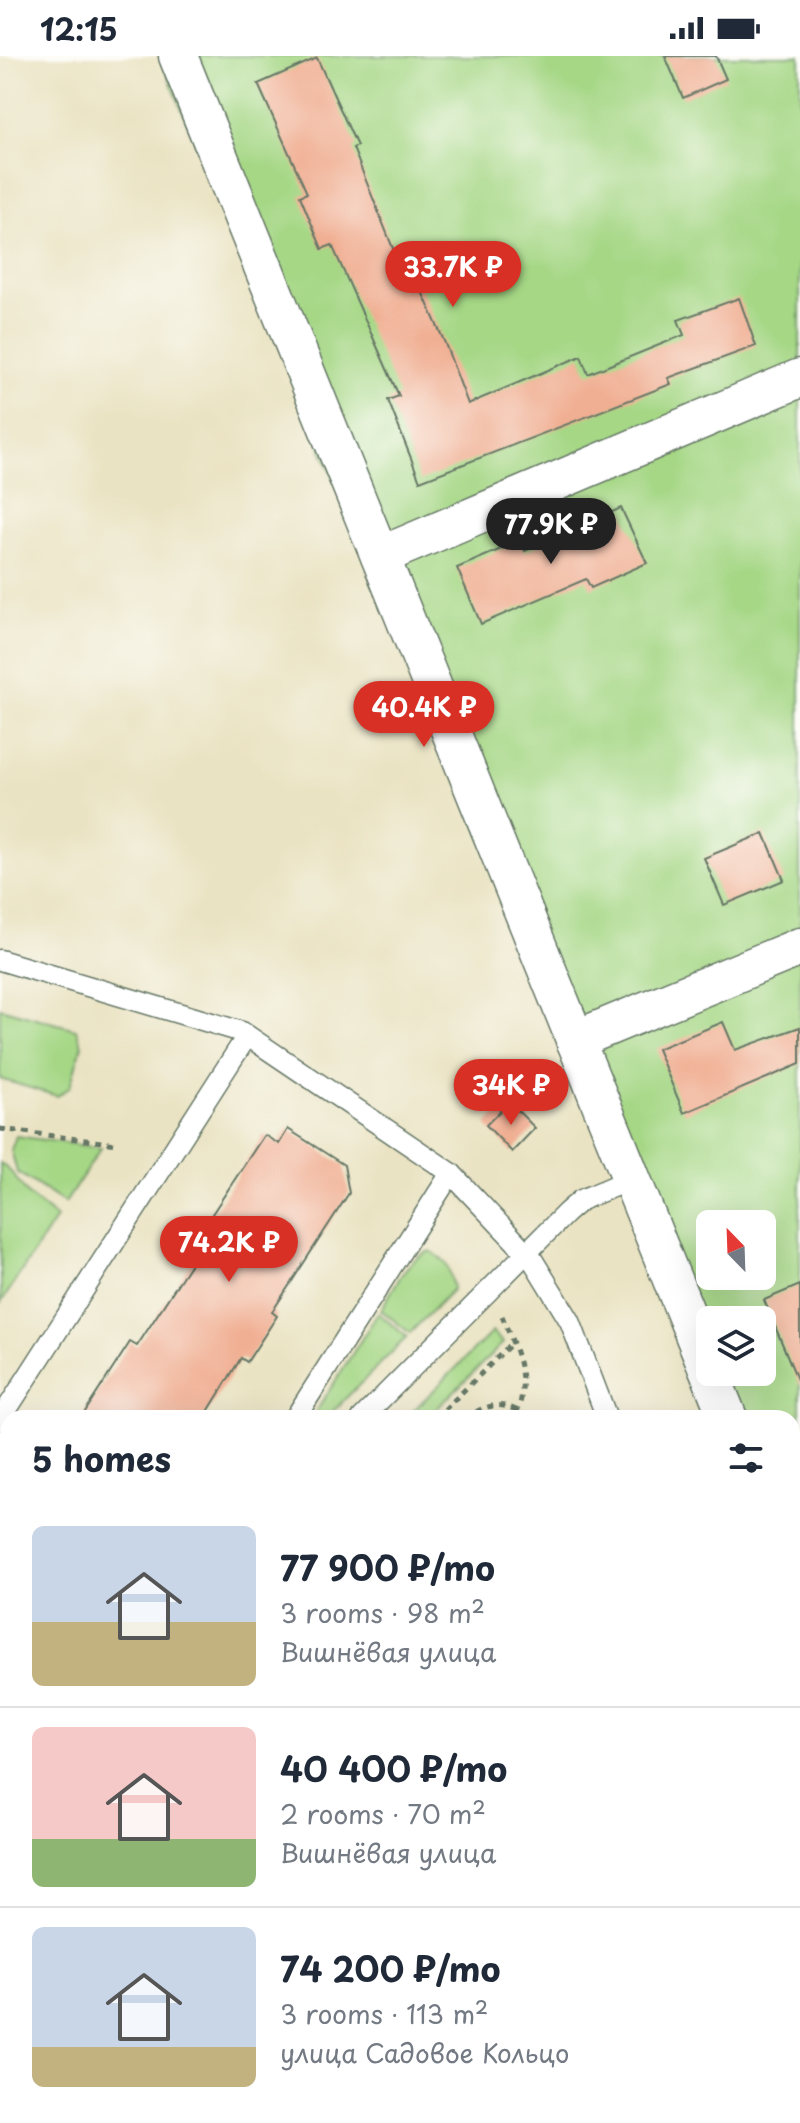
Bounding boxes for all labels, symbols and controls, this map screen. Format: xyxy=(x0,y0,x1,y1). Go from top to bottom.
text: 12:15 xyxy=(40,6,118,51)
pin: 33.7K ₽ xyxy=(379,241,527,309)
text: 33.7K ₽ xyxy=(403,247,503,286)
pin: 77.9K ₽ xyxy=(477,498,625,566)
text: 77.9K ₽ xyxy=(504,504,598,543)
pin: 40.4K ₽ xyxy=(350,681,498,749)
text: 40.4K ₽ xyxy=(371,687,477,726)
pin: 34K ₽ xyxy=(455,1059,567,1127)
text: 34K ₽ xyxy=(472,1065,550,1104)
north arrow xyxy=(696,1210,776,1290)
map controls xyxy=(696,1210,776,1386)
pin: 74.2K ₽ xyxy=(155,1216,303,1284)
text: 74.2K ₽ xyxy=(178,1222,280,1261)
button: layers xyxy=(696,1306,776,1386)
text: 5 homes xyxy=(32,1432,171,1484)
icon: filters xyxy=(724,1436,768,1480)
text: 77 900 ₽/mo xyxy=(280,1541,495,1593)
icon: home xyxy=(96,1558,192,1654)
text: 3 rooms · 98 m² xyxy=(280,1593,485,1632)
text: Вишнёвая улица xyxy=(280,1632,496,1671)
text: 40 400 ₽/mo xyxy=(280,1742,507,1794)
icon: home xyxy=(96,1759,192,1855)
text: 2 rooms · 70 m² xyxy=(280,1794,486,1833)
text: Вишнёвая улица xyxy=(280,1833,496,1872)
text: 74 200 ₽/mo xyxy=(280,1942,501,1994)
icon: home xyxy=(96,1959,192,2055)
text: 3 rooms · 113 m² xyxy=(280,1994,488,2033)
text: улица Садовое Кольцо xyxy=(280,2033,569,2072)

